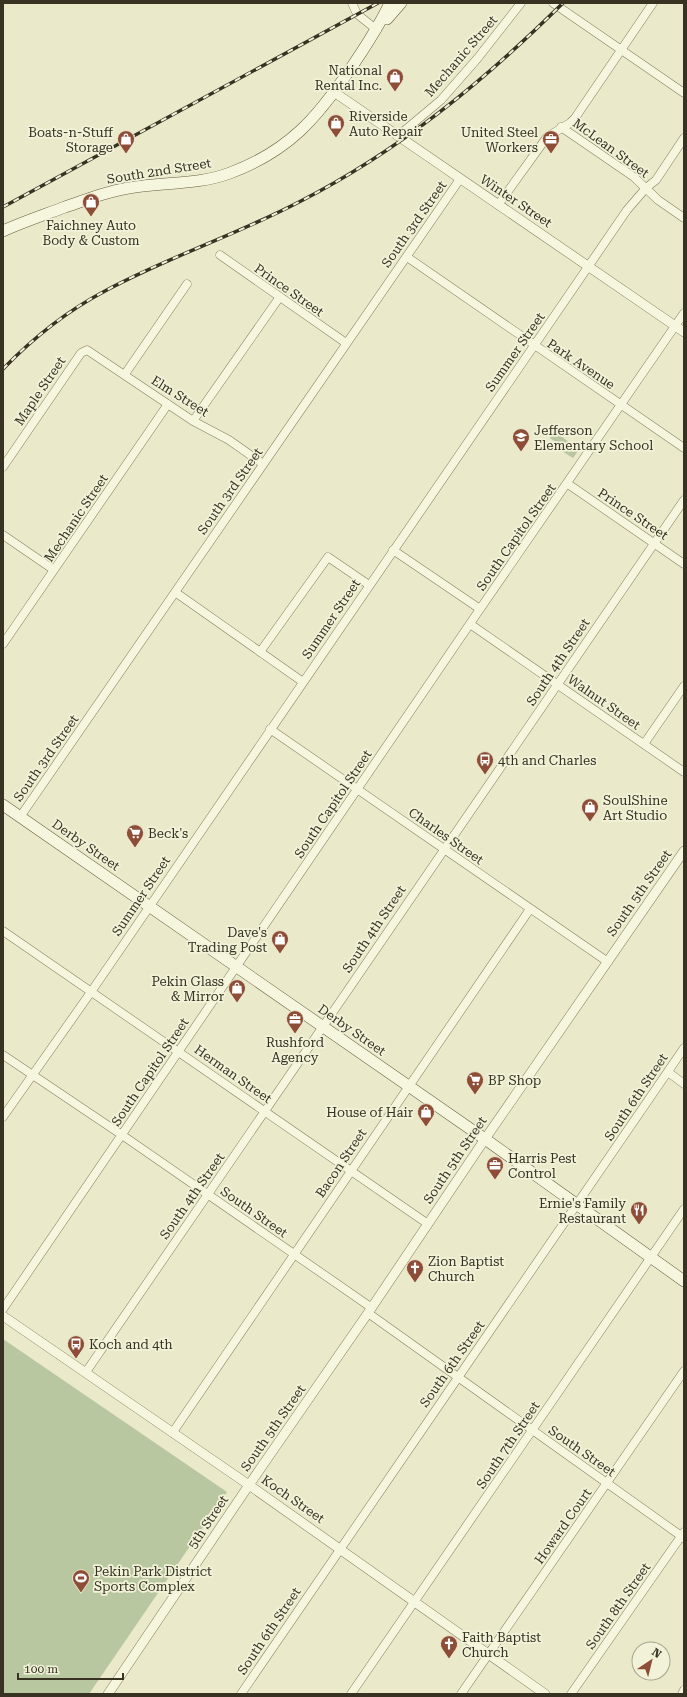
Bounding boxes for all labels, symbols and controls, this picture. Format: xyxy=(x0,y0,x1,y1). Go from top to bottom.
street label: Mechanic Street xyxy=(422,12,500,100)
place label: National Rental Inc. xyxy=(315,63,382,93)
shop icon: National Rental Inc. xyxy=(385,67,405,92)
place label: Riverside Auto Repair xyxy=(349,109,424,139)
shop icon: Riverside Auto Repair xyxy=(326,113,346,138)
street label: McLean Street xyxy=(570,115,652,181)
place label: Boats-n-Stuff Storage xyxy=(28,125,114,155)
place label: United Steel Workers xyxy=(461,125,538,155)
shop icon: Boats-n-Stuff Storage xyxy=(116,129,136,154)
office icon: United Steel Workers xyxy=(541,129,561,154)
street label: South 2nd Street xyxy=(106,155,212,187)
street label: Winter Street xyxy=(477,171,555,231)
street label: South 3rd Street xyxy=(379,178,450,270)
shop icon: Faichney Auto Body & Custom xyxy=(81,192,101,217)
place label: Faichney Auto Body & Custom xyxy=(42,218,140,248)
street label: Prince Street xyxy=(251,261,327,320)
street label: Summer Street xyxy=(482,309,548,394)
street label: Park Avenue xyxy=(544,336,618,392)
street label: Maple Street xyxy=(12,354,69,428)
street label: Elm Street xyxy=(149,372,212,420)
place label: Jefferson Elementary School xyxy=(534,423,653,453)
school or university icon: Jefferson Elementary School xyxy=(511,427,531,452)
street label: South 3rd Street xyxy=(195,445,266,537)
street label: Mechanic Street xyxy=(41,471,111,565)
street label: South Capitol Street xyxy=(473,480,559,593)
street label: Prince Street xyxy=(595,485,671,543)
street label: Summer Street xyxy=(299,576,363,662)
street label: South 4th Street xyxy=(523,615,593,708)
street label: Walnut Street xyxy=(565,671,643,733)
street label: South 3rd Street xyxy=(11,712,82,804)
street label: South Capitol Street xyxy=(291,747,375,861)
bus stop icon: 4th and Charles xyxy=(475,750,495,775)
place label: 4th and Charles xyxy=(498,753,596,768)
place label: SoulShine Art Studio xyxy=(603,793,668,823)
shop icon: SoulShine Art Studio xyxy=(580,797,600,822)
street label: Charles Street xyxy=(406,805,486,867)
street label: Derby Street xyxy=(49,816,123,874)
supermarket icon: Beck's xyxy=(125,823,145,848)
place label: Beck's xyxy=(148,826,188,841)
street label: South 5th Street xyxy=(604,847,674,939)
street label: Summer Street xyxy=(109,853,173,939)
street label: South 4th Street xyxy=(339,882,409,975)
place label: Dave's Trading Post xyxy=(188,925,267,955)
shop icon: Dave's Trading Post xyxy=(270,929,290,954)
place label: Pekin Glass & Mirror xyxy=(151,974,225,1004)
shop icon: Pekin Glass & Mirror xyxy=(227,978,247,1003)
street label: Derby Street xyxy=(315,1001,389,1059)
office icon: Rushford Agency xyxy=(285,1009,305,1034)
street label: South Capitol Street xyxy=(108,1015,192,1129)
place label: Rushford Agency xyxy=(266,1035,325,1065)
street label: Herman Street xyxy=(191,1042,275,1106)
street label: South 6th Street xyxy=(601,1050,671,1143)
supermarket icon: BP Shop xyxy=(465,1070,485,1095)
place label: BP Shop xyxy=(488,1073,541,1088)
shop icon: House of Hair xyxy=(416,1102,436,1127)
place label: House of Hair xyxy=(326,1105,414,1120)
street label: South 5th Street xyxy=(420,1113,490,1206)
street label: Bacon Street xyxy=(312,1126,370,1200)
street label: South 4th Street xyxy=(157,1150,227,1242)
place label: Harris Pest Control xyxy=(508,1151,576,1181)
office icon: Harris Pest Control xyxy=(485,1155,505,1180)
street label: South Street xyxy=(218,1183,290,1241)
place label: Ernie's Family Restaurant xyxy=(539,1196,626,1226)
restaurant icon: Ernie's Family Restaurant xyxy=(629,1200,649,1225)
place label: Zion Baptist Church xyxy=(428,1254,504,1284)
church icon: Zion Baptist Church xyxy=(405,1258,425,1283)
street label: South 6th Street xyxy=(417,1318,487,1410)
bus stop icon: Koch and 4th xyxy=(66,1334,86,1359)
place label: Koch and 4th xyxy=(89,1337,173,1352)
street label: South 5th Street xyxy=(238,1382,308,1474)
street label: South 7th Street xyxy=(473,1398,543,1491)
street label: South Street xyxy=(546,1422,618,1480)
street label: Koch Street xyxy=(259,1472,327,1526)
street label: Howard Court xyxy=(531,1485,595,1567)
street label: 5th Street xyxy=(185,1492,231,1552)
street label: South 8th Street xyxy=(583,1560,653,1652)
place label: Pekin Park District Sports Complex xyxy=(94,1564,212,1594)
sports icon: Pekin Park District Sports Complex xyxy=(71,1568,91,1593)
street label: South 6th Street xyxy=(234,1584,304,1677)
place label: Faith Baptist Church xyxy=(462,1630,541,1660)
church icon: Faith Baptist Church xyxy=(439,1634,459,1659)
north arrow xyxy=(631,1641,671,1681)
text: N xyxy=(649,1645,664,1661)
scale bar xyxy=(18,1655,123,1681)
text: 100 m xyxy=(24,1662,58,1676)

